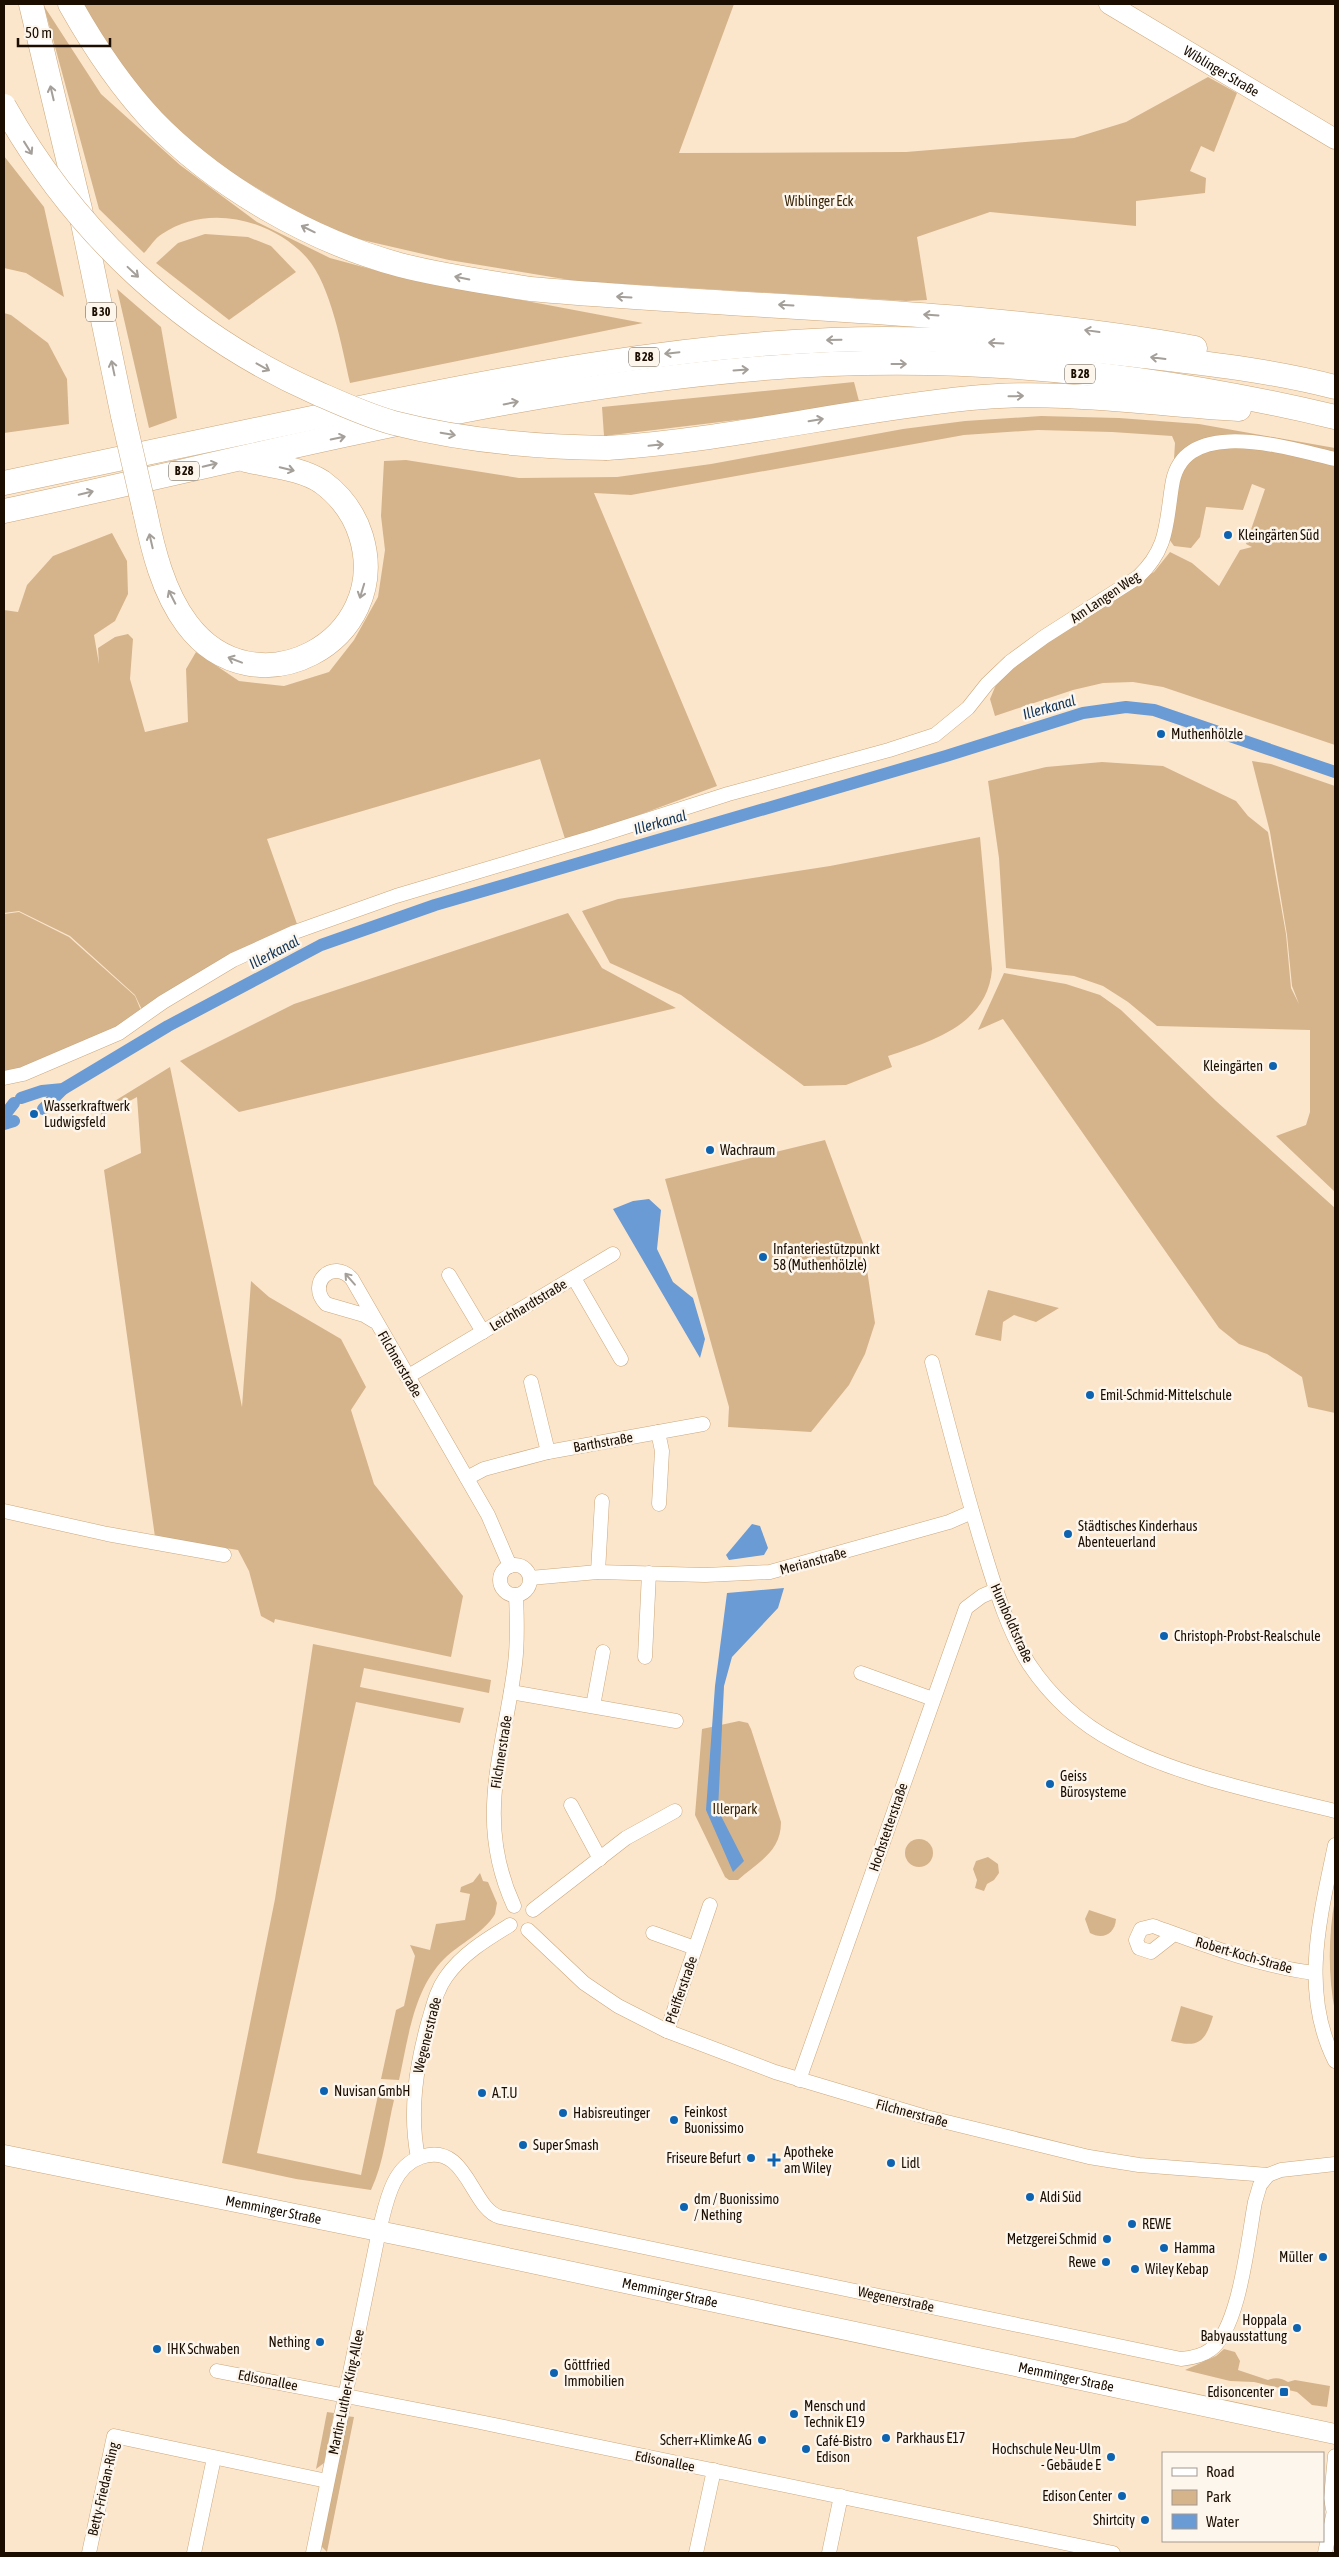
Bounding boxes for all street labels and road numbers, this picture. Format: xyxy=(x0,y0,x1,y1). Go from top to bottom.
street label: Wiblinger Straße xyxy=(1181,42,1262,100)
road number: B 30 xyxy=(86,302,116,322)
road number: B 28 xyxy=(629,348,659,367)
road number: B 28 xyxy=(1065,364,1095,384)
road number: B 28 xyxy=(169,462,199,481)
street label: Am Langen Weg xyxy=(1067,568,1143,626)
street label: Leichhardtstraße xyxy=(486,1276,570,1334)
street label: Filchnerstraße xyxy=(375,1328,425,1400)
street label: Barthstraße xyxy=(572,1429,634,1455)
street label: Merianstraße xyxy=(778,1544,848,1578)
street label: Humboldtstraße xyxy=(987,1581,1037,1665)
street label: Filchnerstraße xyxy=(487,1714,515,1790)
street label: Hochstetterstraße xyxy=(865,1781,911,1873)
street label: Robert-Koch-Straße xyxy=(1194,1934,1294,1976)
street label: Pfeifferstraße xyxy=(662,1954,700,2026)
street label: Wegenerstraße xyxy=(410,1995,444,2075)
street label: Filchnerstraße xyxy=(874,2096,950,2130)
street label: Memminger Straße xyxy=(224,2192,323,2227)
street label: Memminger Straße xyxy=(621,2275,719,2311)
street label: Wegenerstraße xyxy=(856,2283,936,2315)
street label: Martin-Luther-King-Allee xyxy=(325,2328,367,2456)
street label: Memminger Straße xyxy=(1017,2359,1115,2395)
street label: Edisonallee xyxy=(237,2366,299,2394)
street label: Betty-Friedan-Ring xyxy=(84,2441,122,2537)
street label: Edisonallee xyxy=(634,2447,696,2475)

